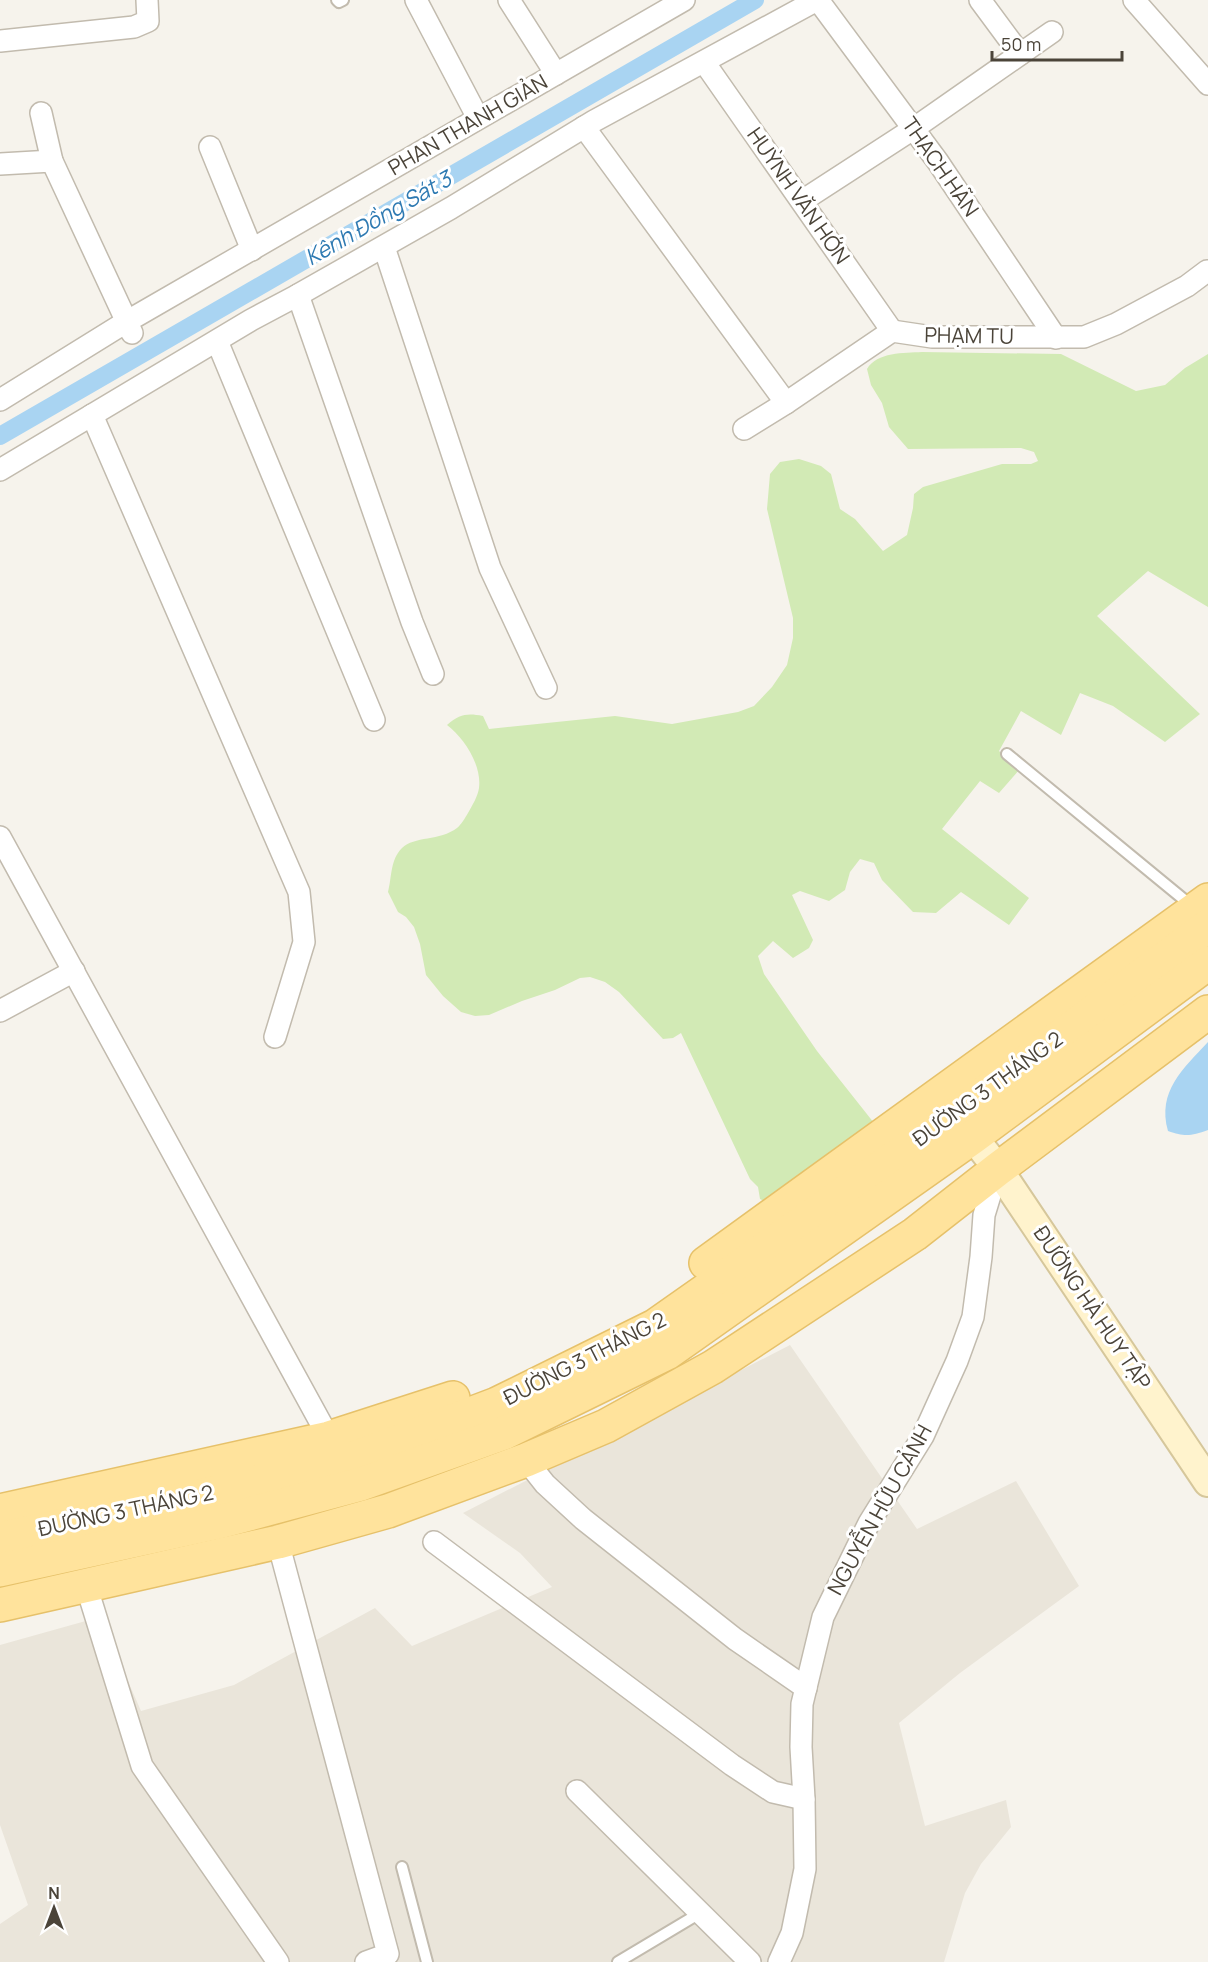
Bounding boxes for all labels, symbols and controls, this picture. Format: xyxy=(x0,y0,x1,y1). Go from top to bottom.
scale bar xyxy=(992,24,1122,62)
text: 50 m xyxy=(1001,32,1041,56)
street label: PHAN THANH GIẢN xyxy=(383,67,552,181)
street label: THẠCH HÃN xyxy=(896,111,985,222)
street label: HUỲNH VĂN HỚN xyxy=(741,122,856,269)
water label: Kênh Đồng Sát 3 xyxy=(299,162,459,272)
street label: PHẠM TU xyxy=(924,320,1014,350)
street label: ĐƯỜNG 3 THÁNG 2 xyxy=(907,1024,1068,1152)
street label: ĐƯỜNG HÀ HUY TẬP xyxy=(1028,1220,1158,1395)
street label: ĐƯỜNG 3 THÁNG 2 xyxy=(499,1305,671,1411)
street label: NGUYỄN HỮU CẢNH xyxy=(819,1418,938,1600)
street label: ĐƯỜNG 3 THÁNG 2 xyxy=(35,1478,216,1542)
north arrow xyxy=(24,1878,84,1938)
text: N xyxy=(48,1882,60,1904)

